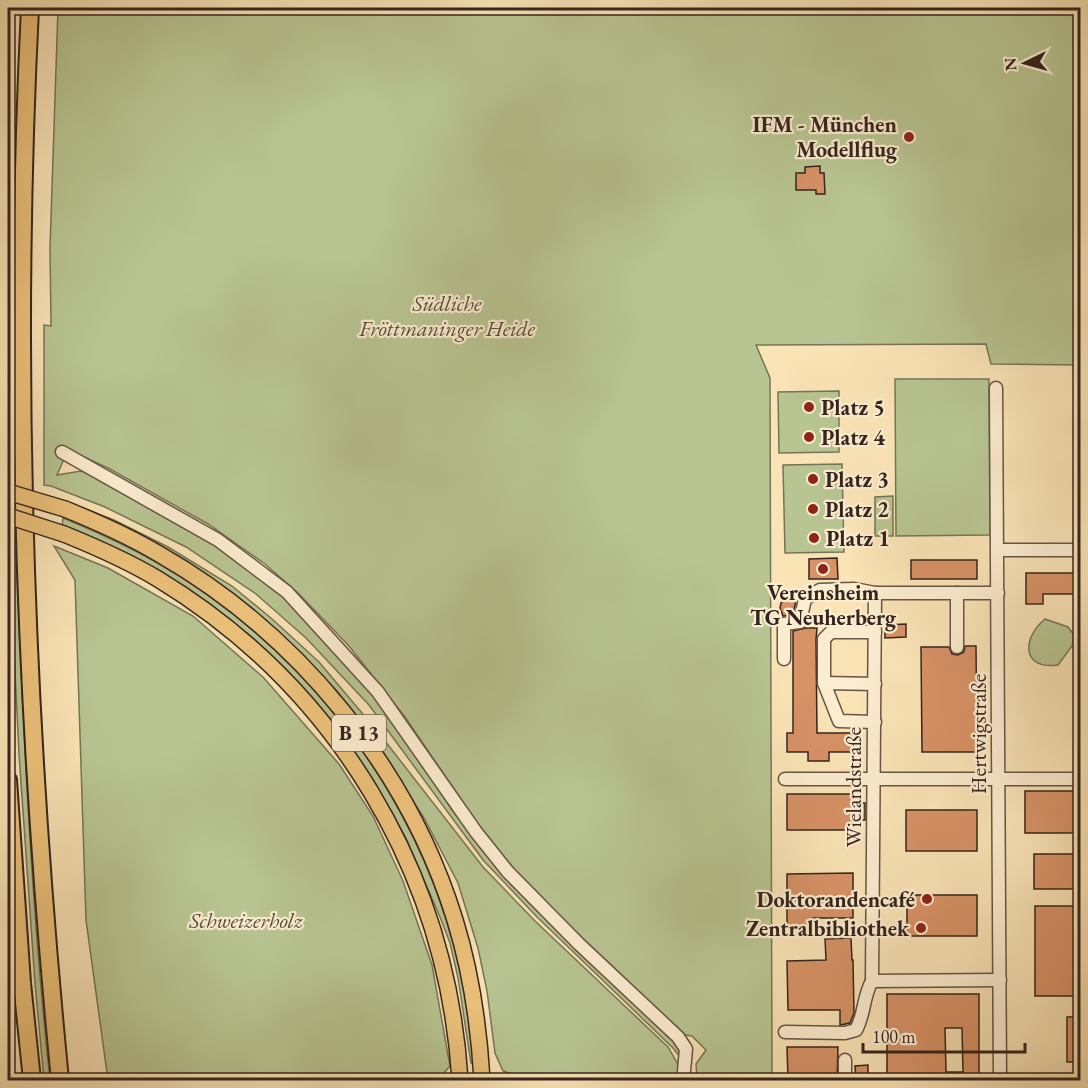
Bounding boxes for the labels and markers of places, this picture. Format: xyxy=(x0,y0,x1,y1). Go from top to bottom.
place label: IFM - München Modellflug xyxy=(752,110,898,164)
marker: IFM - München Modellflug xyxy=(902,130,916,144)
place label: Platz 5 xyxy=(821,393,885,422)
marker: Platz 5 xyxy=(802,400,816,414)
place label: Platz 4 xyxy=(821,423,885,452)
marker: Platz 4 xyxy=(802,430,816,444)
place label: Platz 3 xyxy=(825,465,889,494)
marker: Platz 3 xyxy=(806,472,820,486)
place label: Platz 2 xyxy=(825,495,889,524)
marker: Platz 2 xyxy=(806,502,820,516)
place label: Platz 1 xyxy=(826,524,890,553)
marker: Platz 1 xyxy=(807,531,821,545)
marker: Vereinsheim TG Neuherberg xyxy=(816,562,830,576)
place label: Vereinsheim TG Neuherberg xyxy=(750,578,897,632)
place label: Doktorandencafé xyxy=(757,885,915,914)
marker: Doktorandencafé xyxy=(920,892,934,906)
place label: Zentralbibliothek xyxy=(746,914,910,943)
marker: Zentralbibliothek xyxy=(914,921,928,935)

